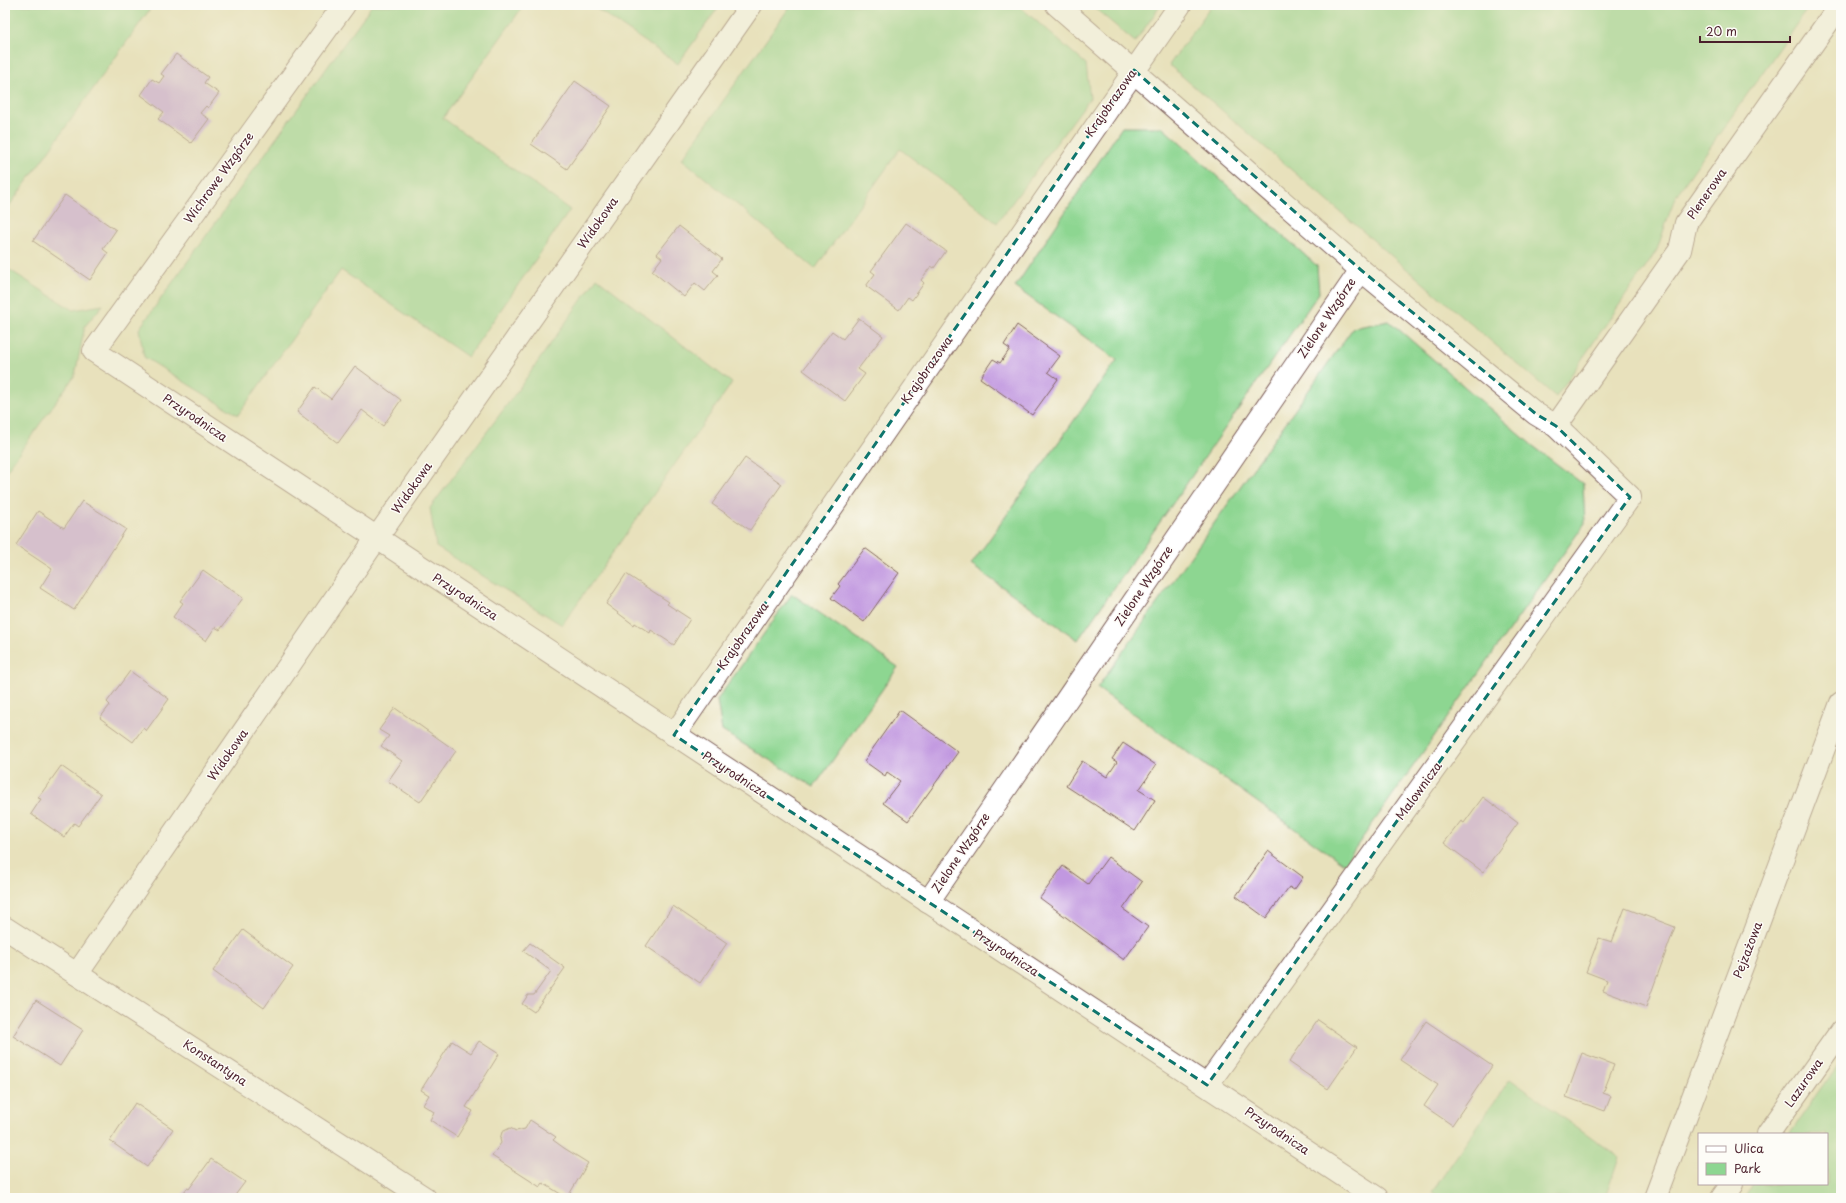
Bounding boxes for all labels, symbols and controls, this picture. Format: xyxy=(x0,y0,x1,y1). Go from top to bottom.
scale bar xyxy=(1700,18,1790,44)
text: 20 m xyxy=(1706,22,1737,40)
street label: Krajobrazowa xyxy=(1080,64,1141,140)
street label: Wichrowe Wzgórze xyxy=(179,128,258,227)
street label: Plenerowa xyxy=(1682,164,1731,223)
street label: Widokowa xyxy=(573,192,622,252)
street label: Zielone Wzgórze xyxy=(1293,274,1360,361)
street label: Krajobrazowa xyxy=(896,331,957,407)
street label: Przyrodnicza xyxy=(160,389,232,446)
street label: Widokowa xyxy=(387,457,436,517)
street label: Zielone Wzgórze xyxy=(1110,542,1177,629)
street label: Przyrodnicza xyxy=(429,568,502,624)
street label: Krajobrazowa xyxy=(712,597,773,673)
street label: Widokowa xyxy=(203,724,252,784)
street label: Przyrodnicza xyxy=(699,746,772,802)
street label: Malownicza xyxy=(1391,757,1446,823)
street label: Zielone Wzgórze xyxy=(927,809,994,896)
street label: Pejzażowa xyxy=(1728,918,1766,981)
street label: Przyrodnicza xyxy=(970,924,1043,980)
street label: Konstantyna xyxy=(180,1035,252,1090)
street label: Lazurowa xyxy=(1780,1054,1827,1110)
street label: Przyrodnicza xyxy=(1242,1102,1314,1159)
legend xyxy=(1698,1133,1828,1185)
text: Ulica xyxy=(1734,1139,1764,1157)
text: Park xyxy=(1734,1159,1761,1177)

